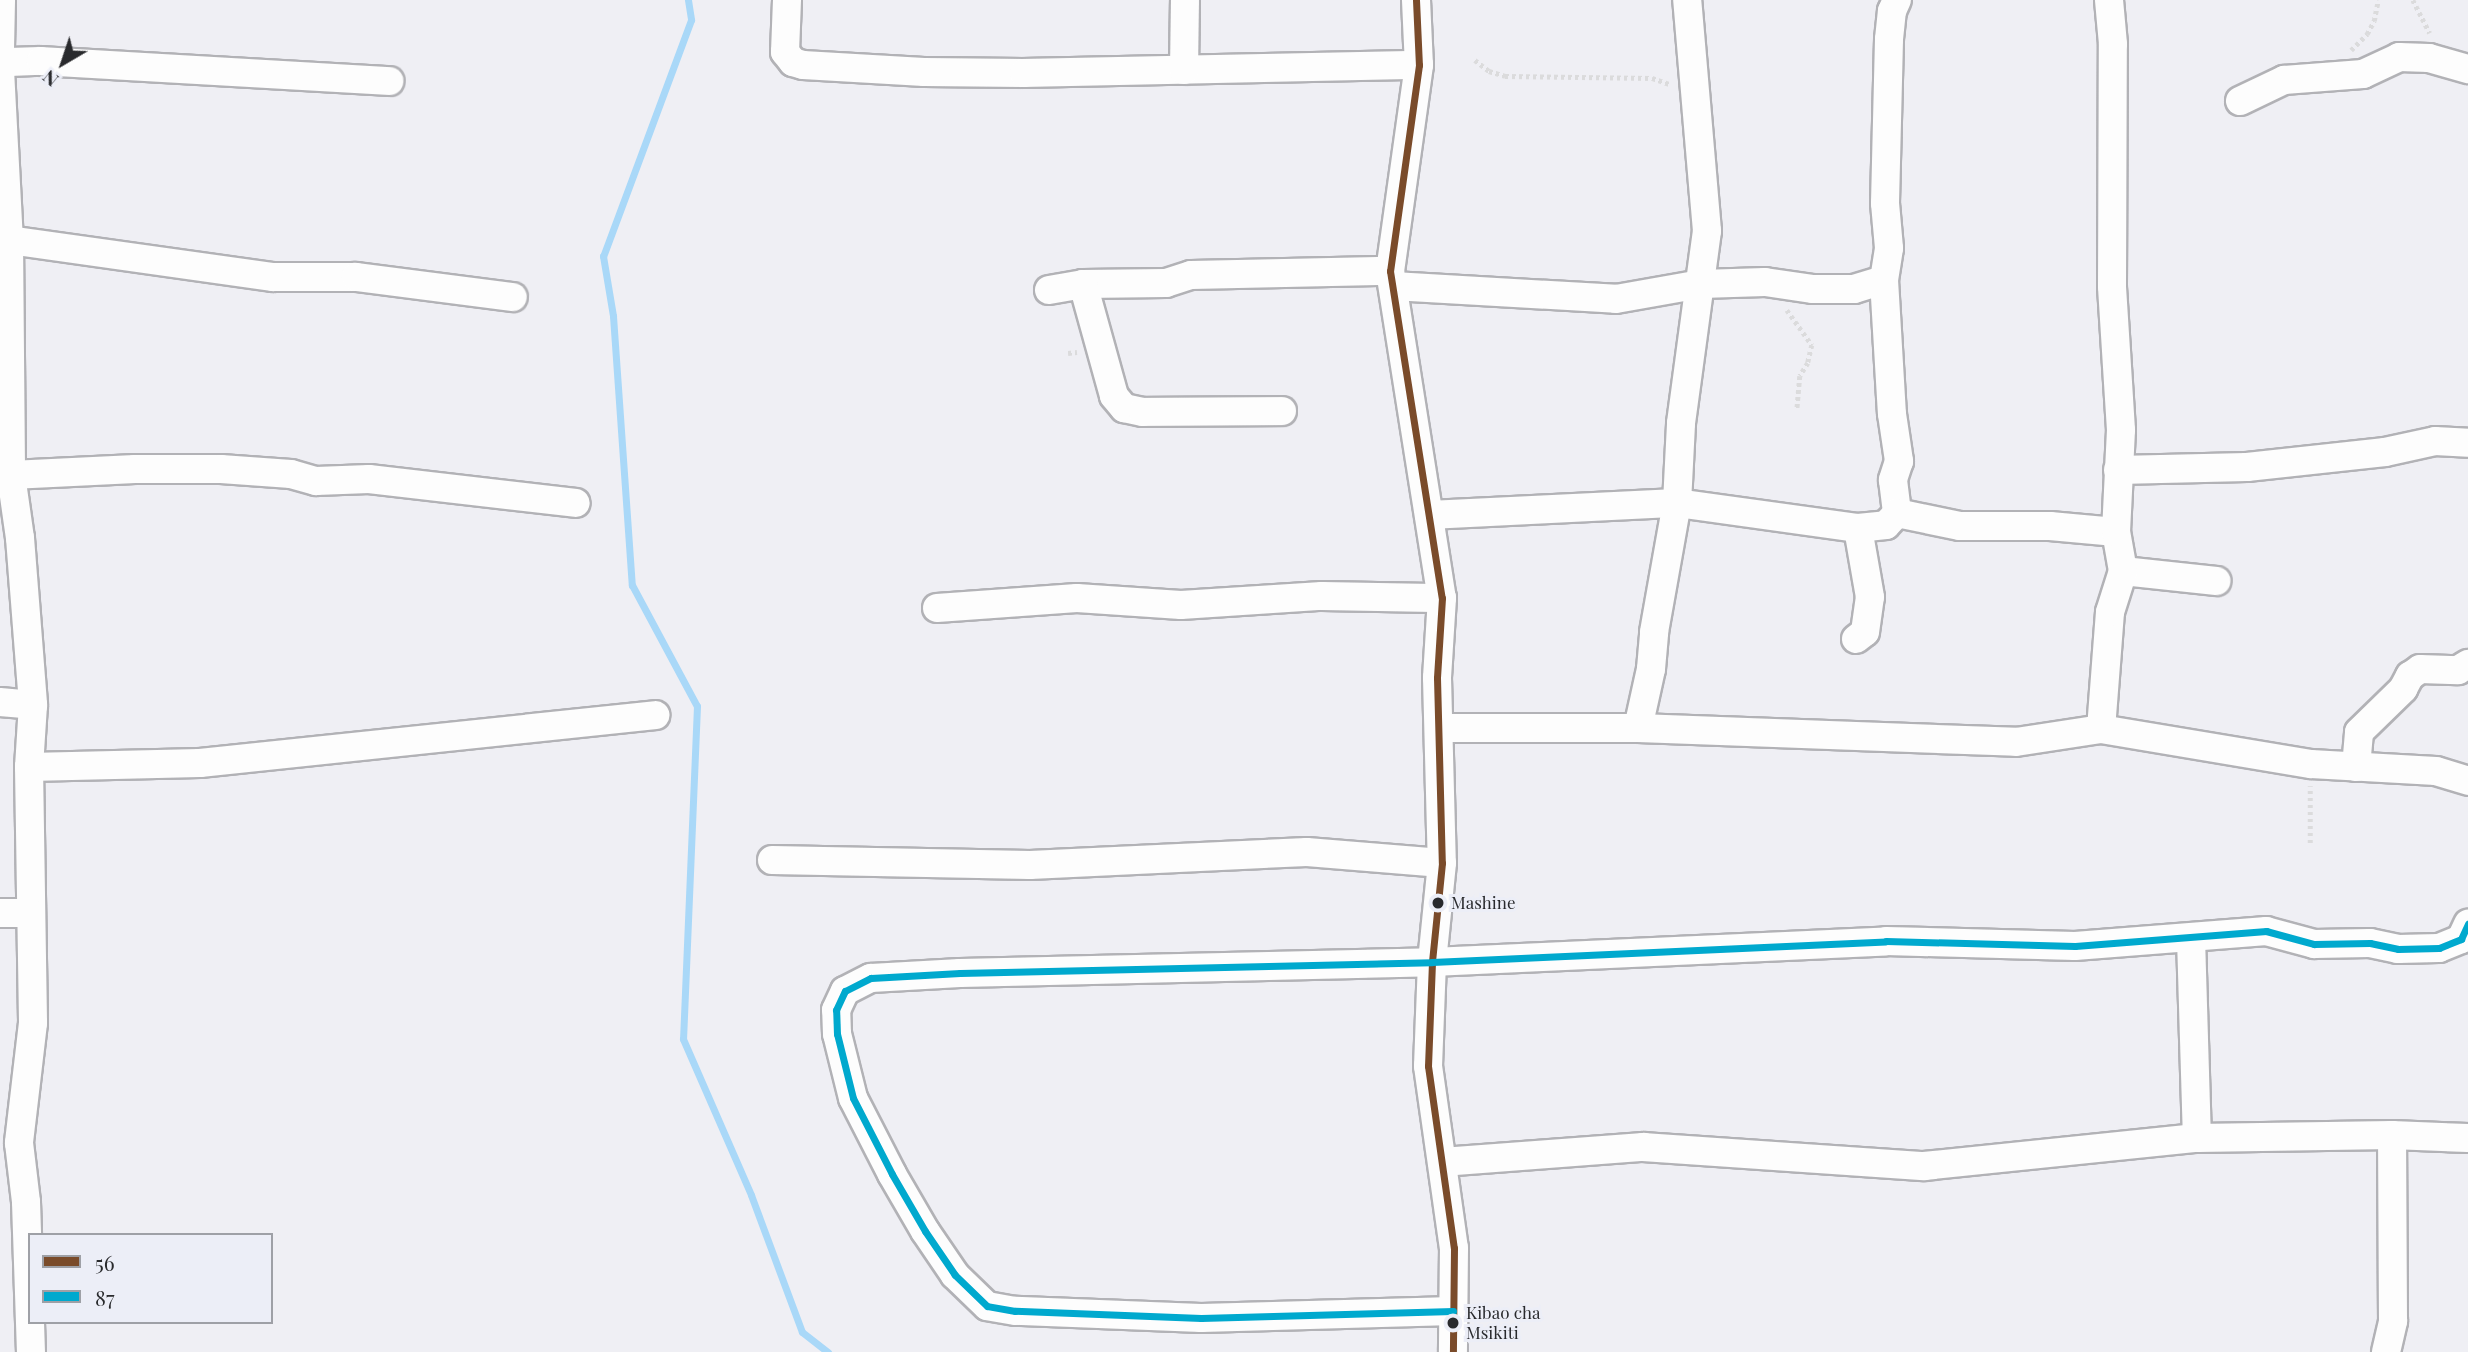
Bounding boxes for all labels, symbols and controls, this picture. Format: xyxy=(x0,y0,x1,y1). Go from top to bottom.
north arrow xyxy=(28,28,98,98)
text: N xyxy=(36,65,63,94)
place label: Mashine xyxy=(1451,893,1516,913)
marker: Mashine xyxy=(1431,896,1445,910)
legend xyxy=(28,1233,273,1324)
text: 56 xyxy=(95,1248,115,1276)
text: 87 xyxy=(95,1283,114,1311)
place label: Kibao cha Msikiti xyxy=(1466,1303,1540,1343)
marker: Kibao cha Msikiti xyxy=(1446,1316,1460,1330)

